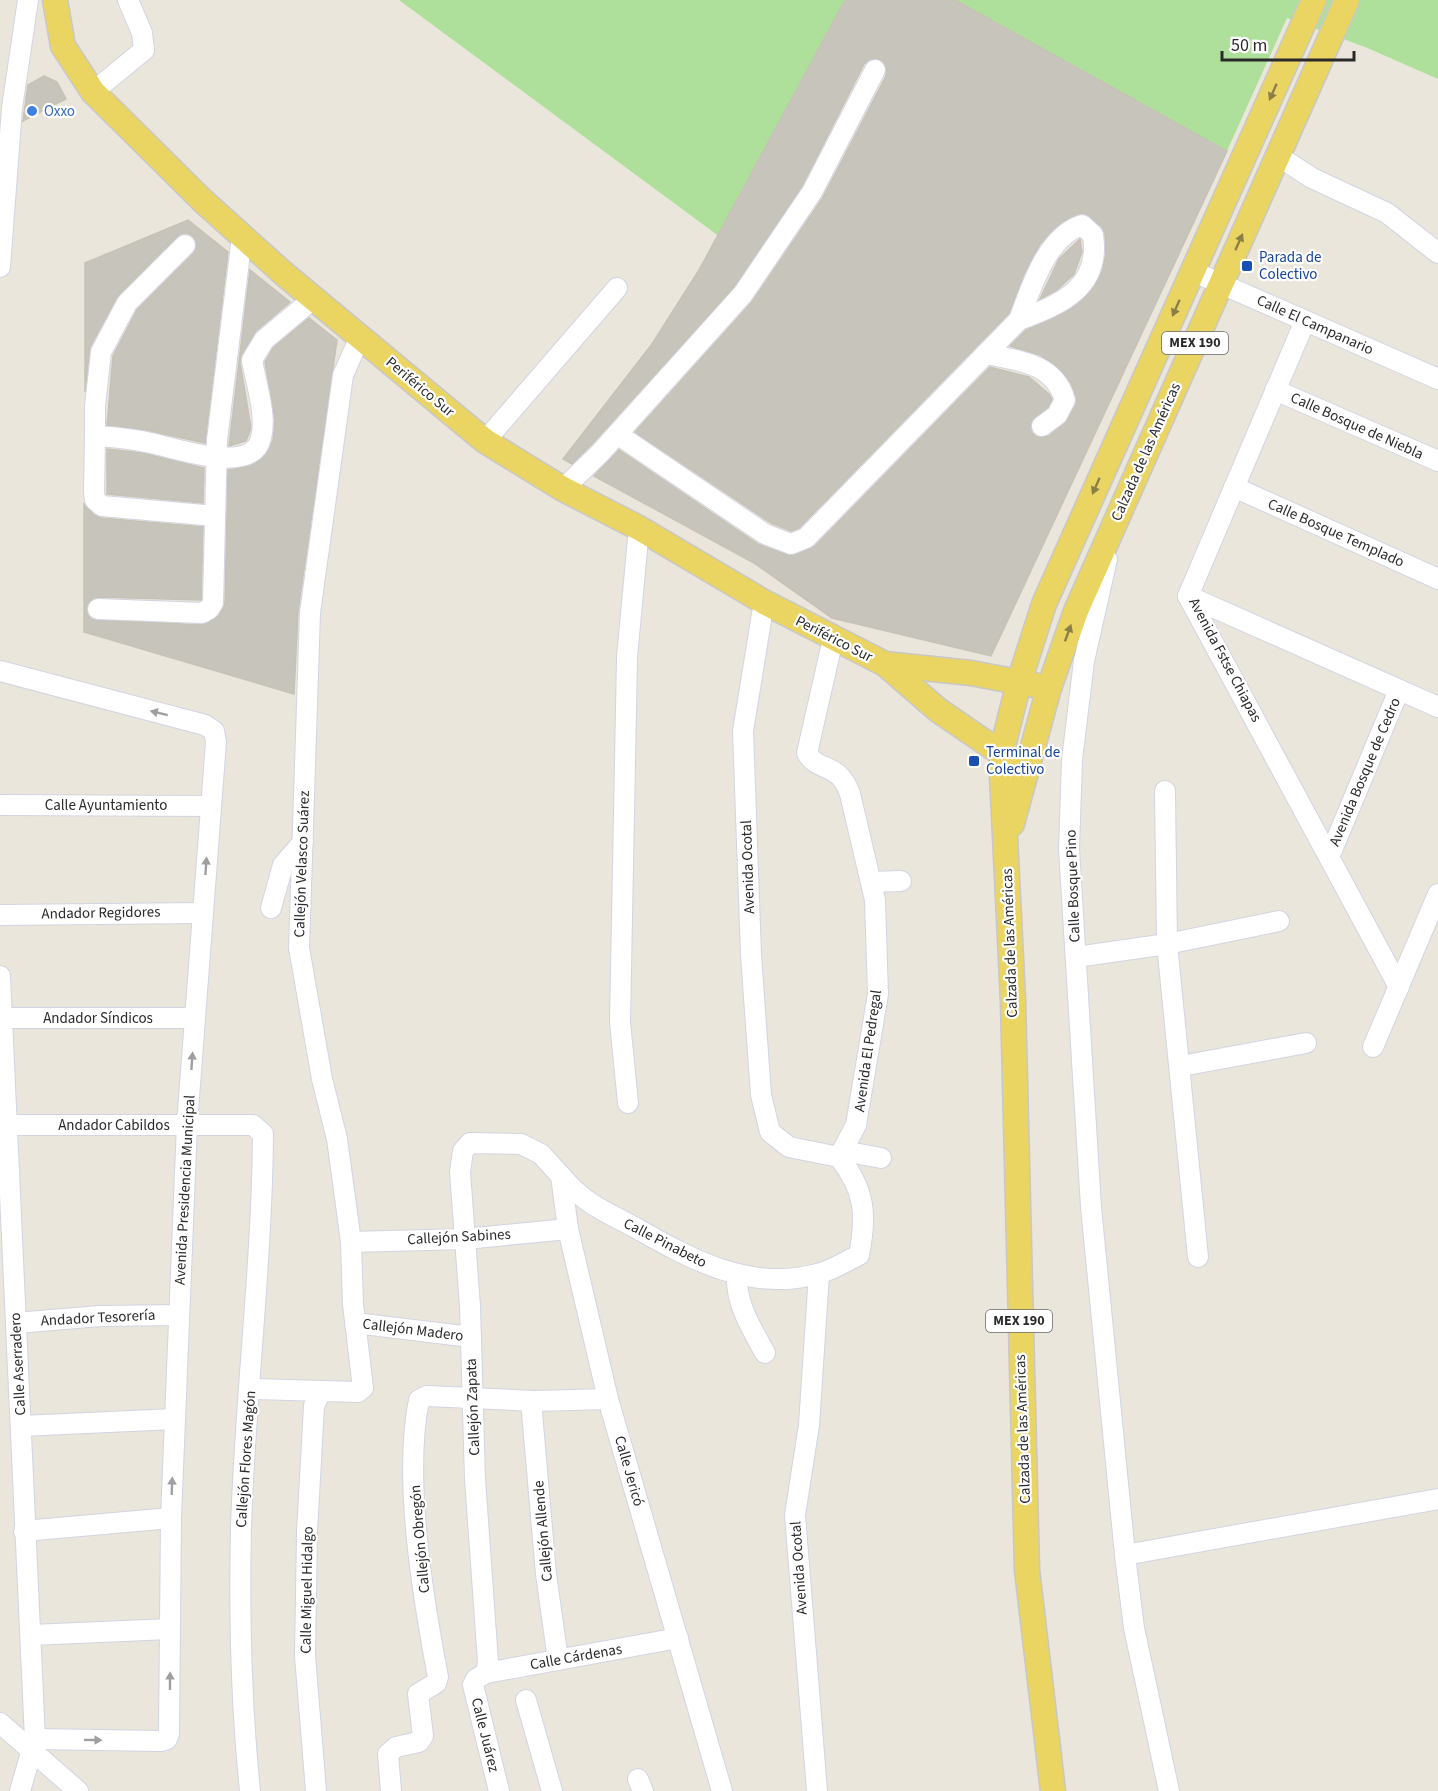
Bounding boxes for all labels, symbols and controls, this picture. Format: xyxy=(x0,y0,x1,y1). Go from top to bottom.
scale bar xyxy=(1222,24,1354,62)
text: 50 m xyxy=(1231,33,1267,58)
one-way arrow xyxy=(1268,83,1278,101)
place label: Oxxo xyxy=(44,101,75,122)
marker: Oxxo xyxy=(25,104,39,118)
one-way arrow xyxy=(1235,234,1244,251)
place label: Parada de Colectivo xyxy=(1259,247,1321,285)
marker: Parada de Colectivo xyxy=(1240,259,1254,273)
street label: Calle El Campanario xyxy=(1253,290,1377,360)
one-way arrow xyxy=(1171,299,1181,317)
road number: MEX 190 xyxy=(1162,332,1228,354)
street label: Periférico Sur xyxy=(381,352,460,423)
street label: Calzada de las Américas xyxy=(1106,380,1186,524)
street label: Calle Bosque de Niebla xyxy=(1287,387,1427,465)
one-way arrow xyxy=(1092,477,1101,494)
street label: Calle Bosque Templado xyxy=(1264,493,1408,573)
street label: Avenida Fstse Chiapas xyxy=(1183,594,1267,726)
street label: Periférico Sur xyxy=(792,611,877,668)
one-way arrow xyxy=(1064,623,1074,641)
street label: Avenida Bosque de Cedro xyxy=(1324,694,1406,850)
one-way arrow xyxy=(149,708,168,718)
place label: Terminal de Colectivo xyxy=(986,742,1060,780)
marker: Terminal de Colectivo xyxy=(967,754,981,768)
street label: Callejón Velasco Suárez xyxy=(289,790,315,938)
street label: Calle Ayuntamiento xyxy=(45,795,167,816)
street label: Avenida Ocotal xyxy=(736,820,760,914)
street label: Calle Bosque Pino xyxy=(1061,829,1085,943)
one-way arrow xyxy=(202,857,211,876)
street label: Calzada de las Américas xyxy=(997,868,1023,1018)
street label: Andador Regidores xyxy=(41,901,161,925)
street label: Avenida El Pedregal xyxy=(849,989,887,1113)
street label: Andador Síndicos xyxy=(43,1008,153,1029)
one-way arrow xyxy=(187,1051,196,1070)
street label: Avenida Presidencia Municipal xyxy=(170,1094,200,1286)
street label: Andador Cabildos xyxy=(58,1115,170,1136)
street label: Calle Pinabeto xyxy=(620,1213,710,1273)
street label: Callejón Sabines xyxy=(407,1224,511,1250)
street label: Andador Tesorería xyxy=(40,1305,156,1331)
road number: MEX 190 xyxy=(986,1310,1052,1332)
street label: Calle Aserradero xyxy=(5,1312,31,1416)
street label: Callejón Madero xyxy=(361,1313,465,1347)
street label: Calzada de las Américas xyxy=(1010,1354,1036,1504)
street label: Callejón Zapata xyxy=(461,1358,485,1456)
street label: Callejón Flores Magón xyxy=(231,1390,261,1528)
street label: Calle Jericó xyxy=(609,1433,649,1509)
one-way arrow xyxy=(168,1477,177,1496)
street label: Callejón Allende xyxy=(528,1480,558,1582)
street label: Callejón Obregón xyxy=(405,1484,435,1594)
street label: Avenida Ocotal xyxy=(785,1520,813,1615)
street label: Calle Miguel Hidalgo xyxy=(295,1526,319,1654)
street label: Calle Cárdenas xyxy=(528,1639,624,1675)
one-way arrow xyxy=(165,1672,175,1691)
street label: Calle Juárez xyxy=(466,1696,504,1774)
one-way arrow xyxy=(84,1735,103,1745)

